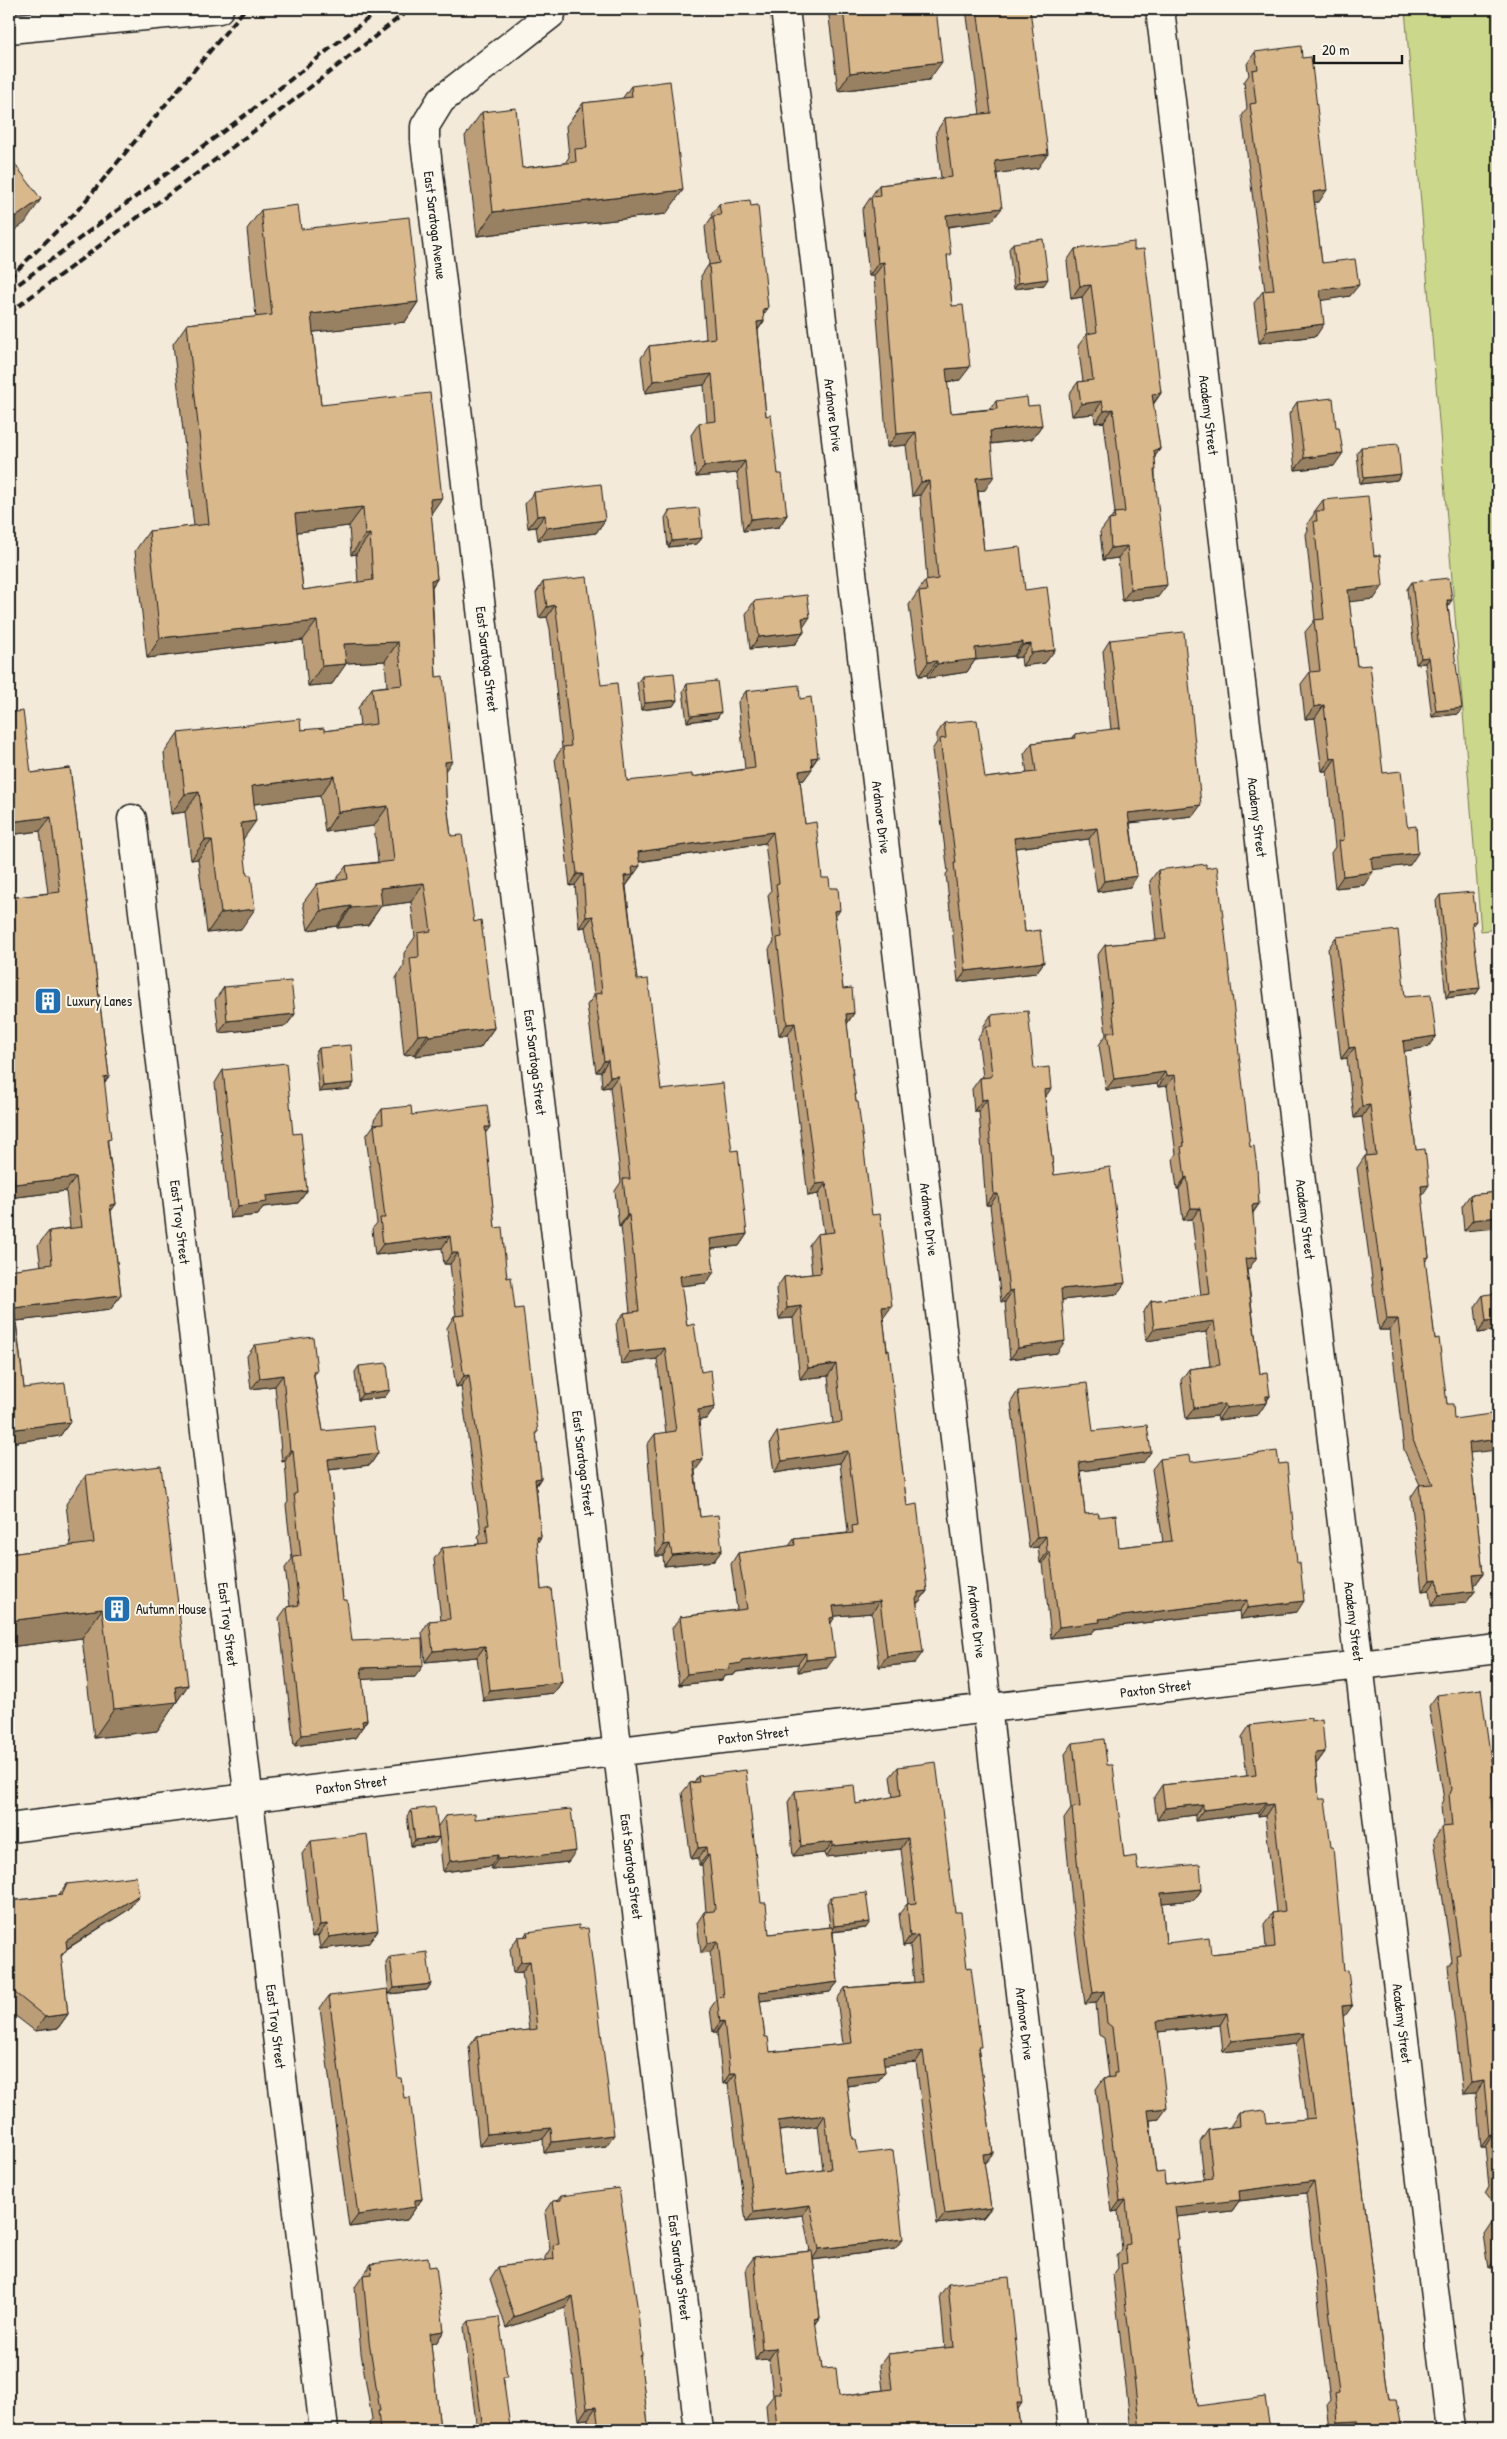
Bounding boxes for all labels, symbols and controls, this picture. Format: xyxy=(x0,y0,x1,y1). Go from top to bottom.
scale bar xyxy=(1314,32,1402,64)
text: 20 m xyxy=(1322,39,1349,60)
street label: East Saratoga Avenue xyxy=(420,170,452,281)
street label: Academy Street xyxy=(1195,374,1224,456)
street label: Ardmore Drive xyxy=(820,377,848,453)
street label: East Saratoga Street xyxy=(472,605,503,713)
street label: Academy Street xyxy=(1243,776,1272,858)
street label: Ardmore Drive xyxy=(868,780,895,855)
building icon: Luxury Lanes xyxy=(33,986,63,1016)
place label: Luxury Lanes xyxy=(67,991,132,1011)
street label: East Saratoga Street xyxy=(520,1008,552,1116)
street label: Academy Street xyxy=(1292,1178,1320,1260)
street label: East Troy Street xyxy=(166,1179,195,1265)
street label: Ardmore Drive xyxy=(916,1182,943,1257)
street label: East Saratoga Street xyxy=(568,1410,600,1517)
street label: Academy Street xyxy=(1340,1580,1369,1662)
street label: East Troy Street xyxy=(214,1581,243,1668)
street label: Ardmore Drive xyxy=(964,1584,991,1660)
building icon: Autumn House xyxy=(102,1594,132,1624)
place label: Autumn House xyxy=(136,1599,207,1618)
street label: Paxton Street xyxy=(1119,1675,1192,1702)
street label: Paxton Street xyxy=(717,1721,790,1748)
street label: Paxton Street xyxy=(315,1771,388,1798)
street label: East Saratoga Street xyxy=(616,1813,648,1920)
street label: East Troy Street xyxy=(262,1983,291,2070)
street label: Academy Street xyxy=(1388,1983,1417,2065)
street label: Ardmore Drive xyxy=(1011,1986,1039,2062)
street label: East Saratoga Street xyxy=(664,2214,696,2322)

